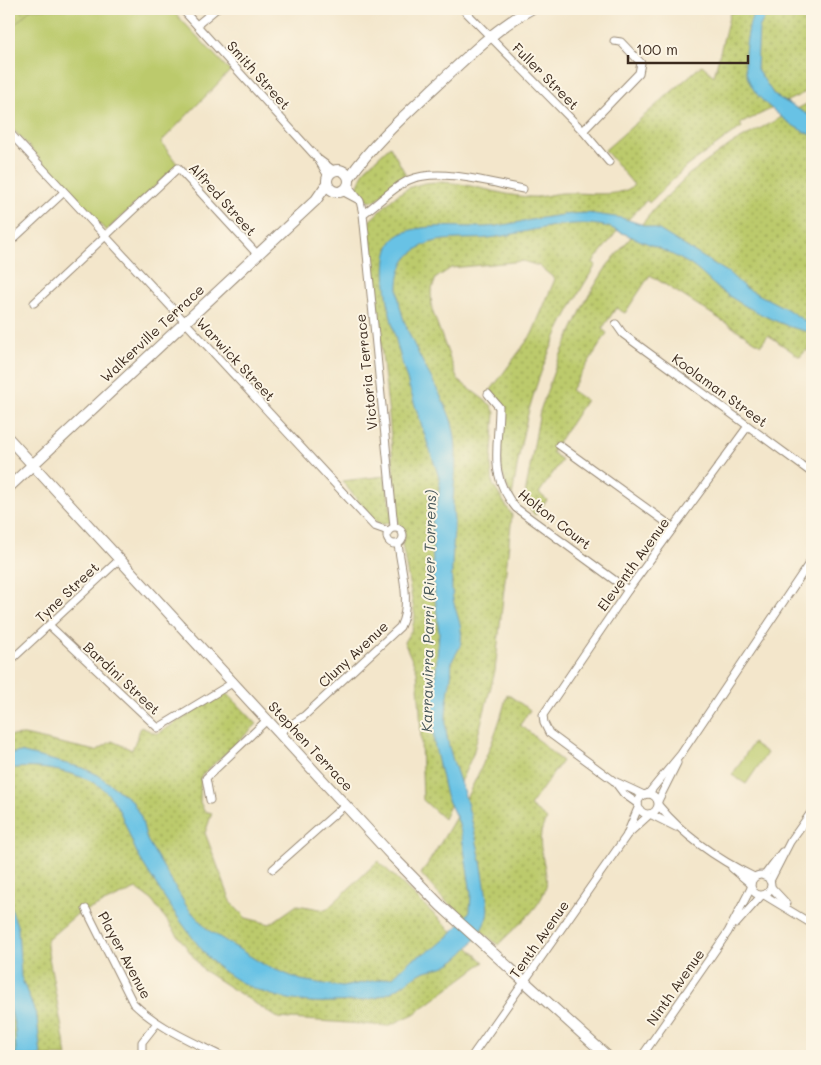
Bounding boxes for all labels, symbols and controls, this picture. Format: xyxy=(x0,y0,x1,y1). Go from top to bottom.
scale bar xyxy=(628,32,748,64)
street label: Smith Street xyxy=(223,37,295,113)
street label: Fuller Street xyxy=(508,38,584,114)
text: 100 m xyxy=(636,39,678,59)
street label: Alfred Street xyxy=(185,158,261,240)
street label: Walkerville Terrace xyxy=(96,280,208,386)
street label: Warwick Street xyxy=(192,313,280,405)
street label: Victoria Terrace xyxy=(350,313,382,431)
street label: Koolaman Street xyxy=(668,349,772,431)
street label: Holton Court xyxy=(515,485,595,553)
water label: Karrawirra Parri (River Torrens) xyxy=(416,490,440,732)
street label: Eleventh Avenue xyxy=(593,514,673,614)
street label: Tyne Street xyxy=(31,558,103,626)
street label: Cluny Avenue xyxy=(314,617,392,691)
street label: Bardini Street xyxy=(79,637,165,719)
street label: Stephen Terrace xyxy=(264,697,358,795)
street label: Tenth Avenue xyxy=(505,896,573,982)
street label: Player Avenue xyxy=(94,908,156,1002)
street label: Ninth Avenue xyxy=(642,945,708,1029)

